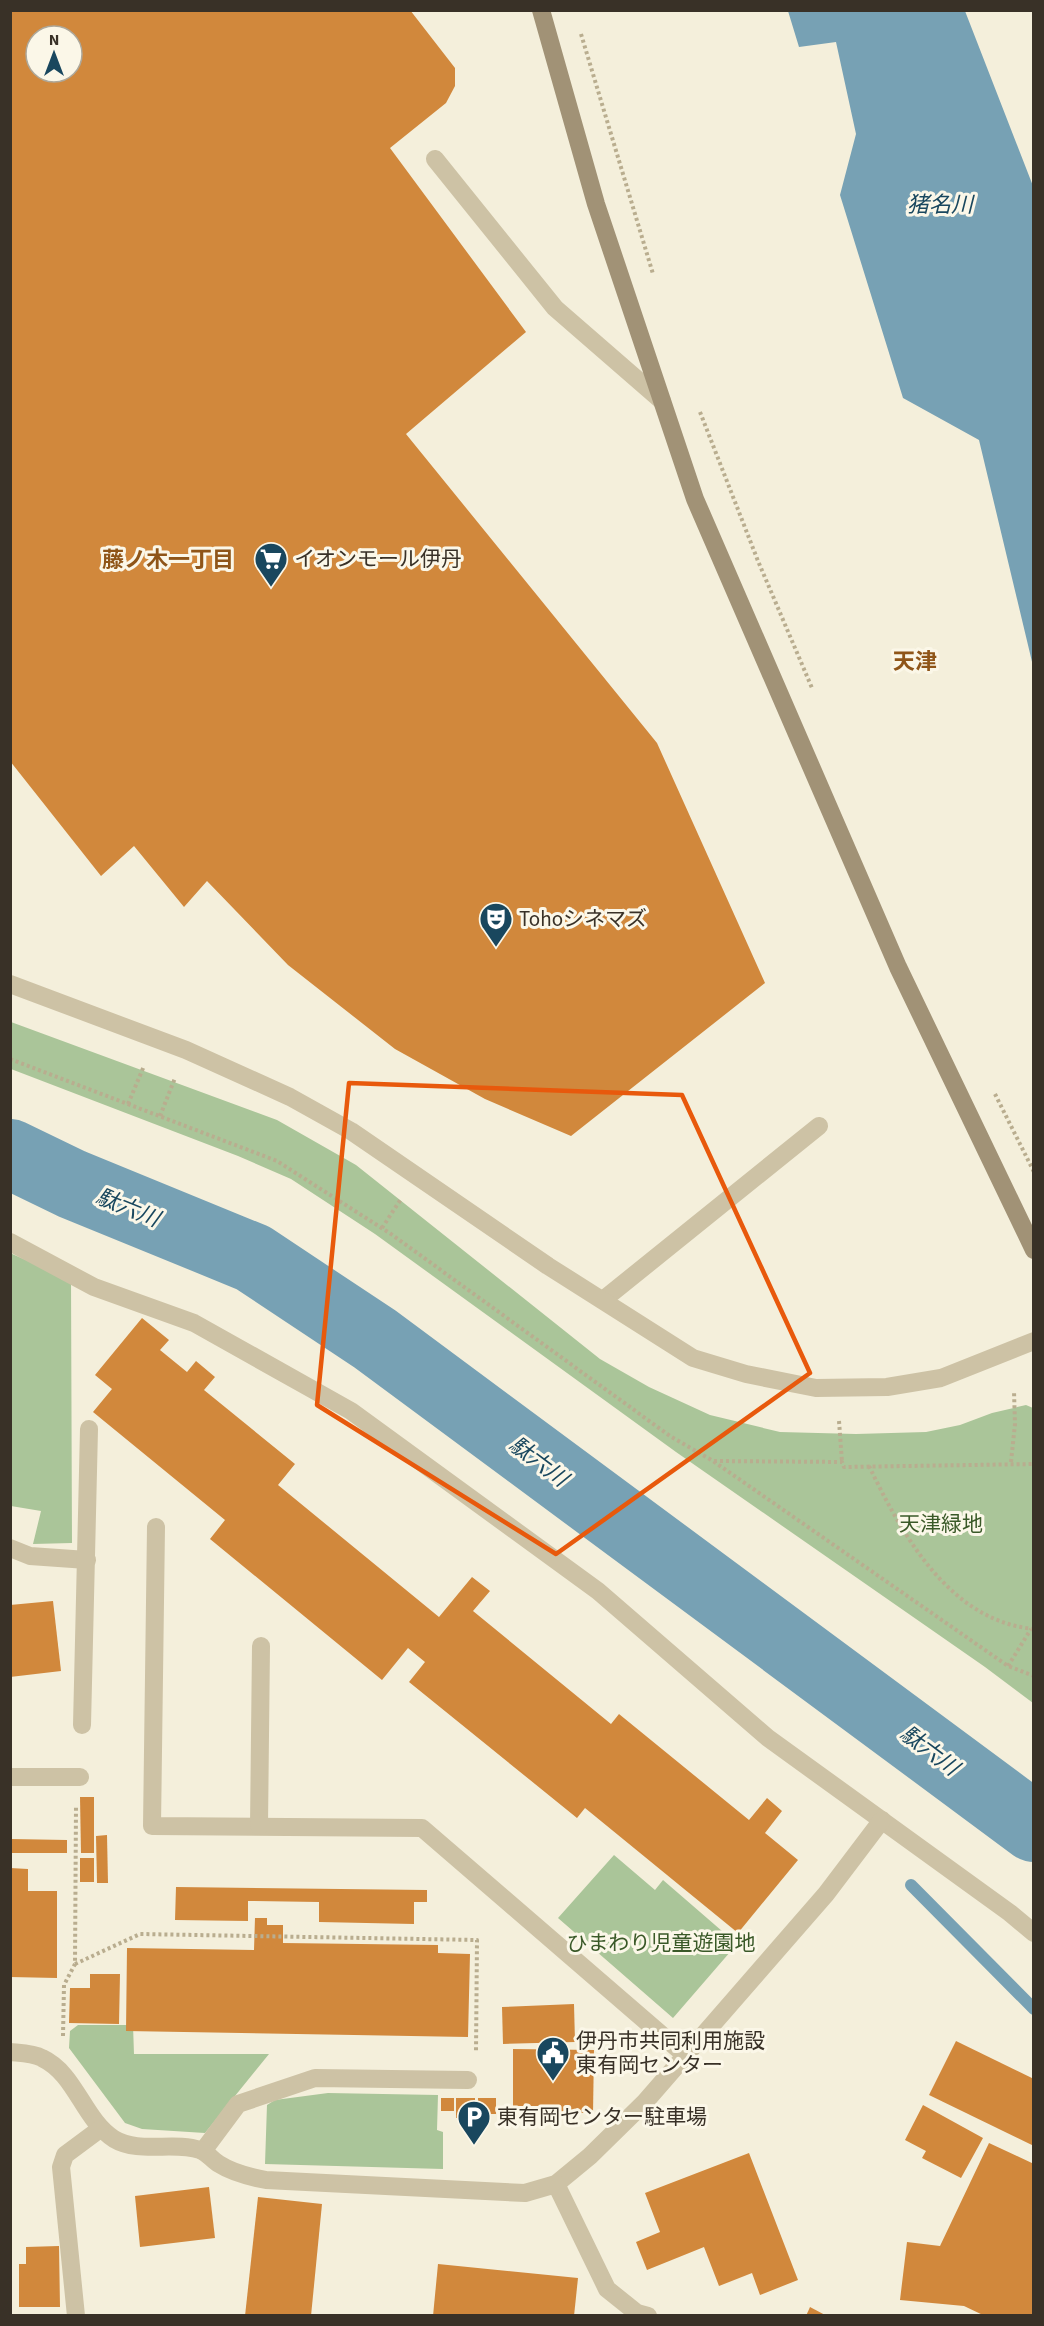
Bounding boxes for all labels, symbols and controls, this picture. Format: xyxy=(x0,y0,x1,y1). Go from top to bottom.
north arrow xyxy=(24,24,84,84)
text: N xyxy=(49,29,59,51)
water label: 猪名川 xyxy=(907,189,975,221)
supermarket icon: イオンモール伊丹 xyxy=(253,541,289,588)
district label: 藤ノ木一丁目 xyxy=(102,544,234,576)
place label: イオンモール伊丹 xyxy=(294,544,462,574)
district label: 天津 xyxy=(893,646,937,678)
theatre icon: Tohoシネマズ xyxy=(478,901,514,948)
place label: Tohoシネマズ xyxy=(519,904,647,934)
water label: 駄六川 xyxy=(91,1181,166,1236)
water label: 駄六川 xyxy=(502,1429,576,1496)
park label: 天津緑地 xyxy=(899,1509,983,1539)
water label: 駄六川 xyxy=(893,1718,967,1785)
park label: ひまわり児童遊園地 xyxy=(567,1928,756,1958)
place label: 伊丹市共同利用施設 東有岡センター xyxy=(576,2026,765,2080)
public building icon: 伊丹市共同利用施設 東有岡センター xyxy=(535,2035,571,2082)
parking icon: 東有岡センター駐車場 xyxy=(456,2099,492,2146)
place label: 東有岡センター駐車場 xyxy=(497,2102,707,2132)

